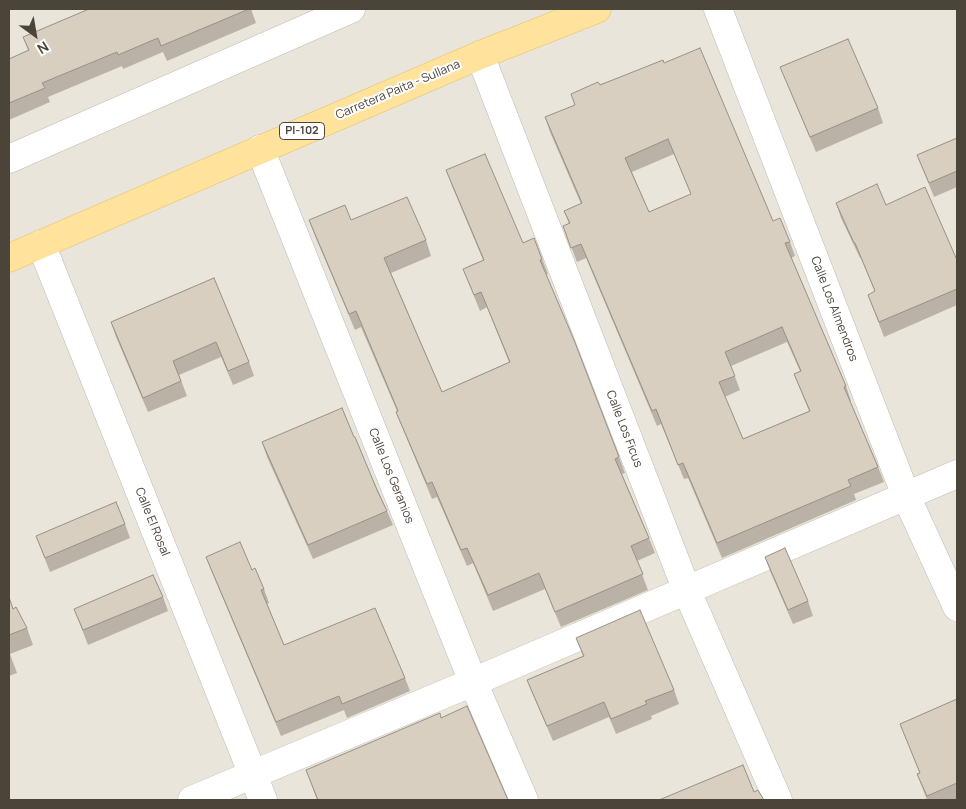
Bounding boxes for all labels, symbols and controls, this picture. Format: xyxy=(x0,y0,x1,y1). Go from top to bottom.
north arrow xyxy=(10,10,60,60)
text: N xyxy=(34,37,53,59)
street label: Carretera Paita - Sullana xyxy=(334,57,462,123)
road number: PI-102 xyxy=(280,122,324,140)
street label: Calle Los Almendros xyxy=(807,254,861,364)
street label: Calle Los Ficus xyxy=(603,389,645,469)
street label: Calle Los Geranios xyxy=(365,426,417,526)
street label: Calle El Rosal xyxy=(132,486,172,558)

